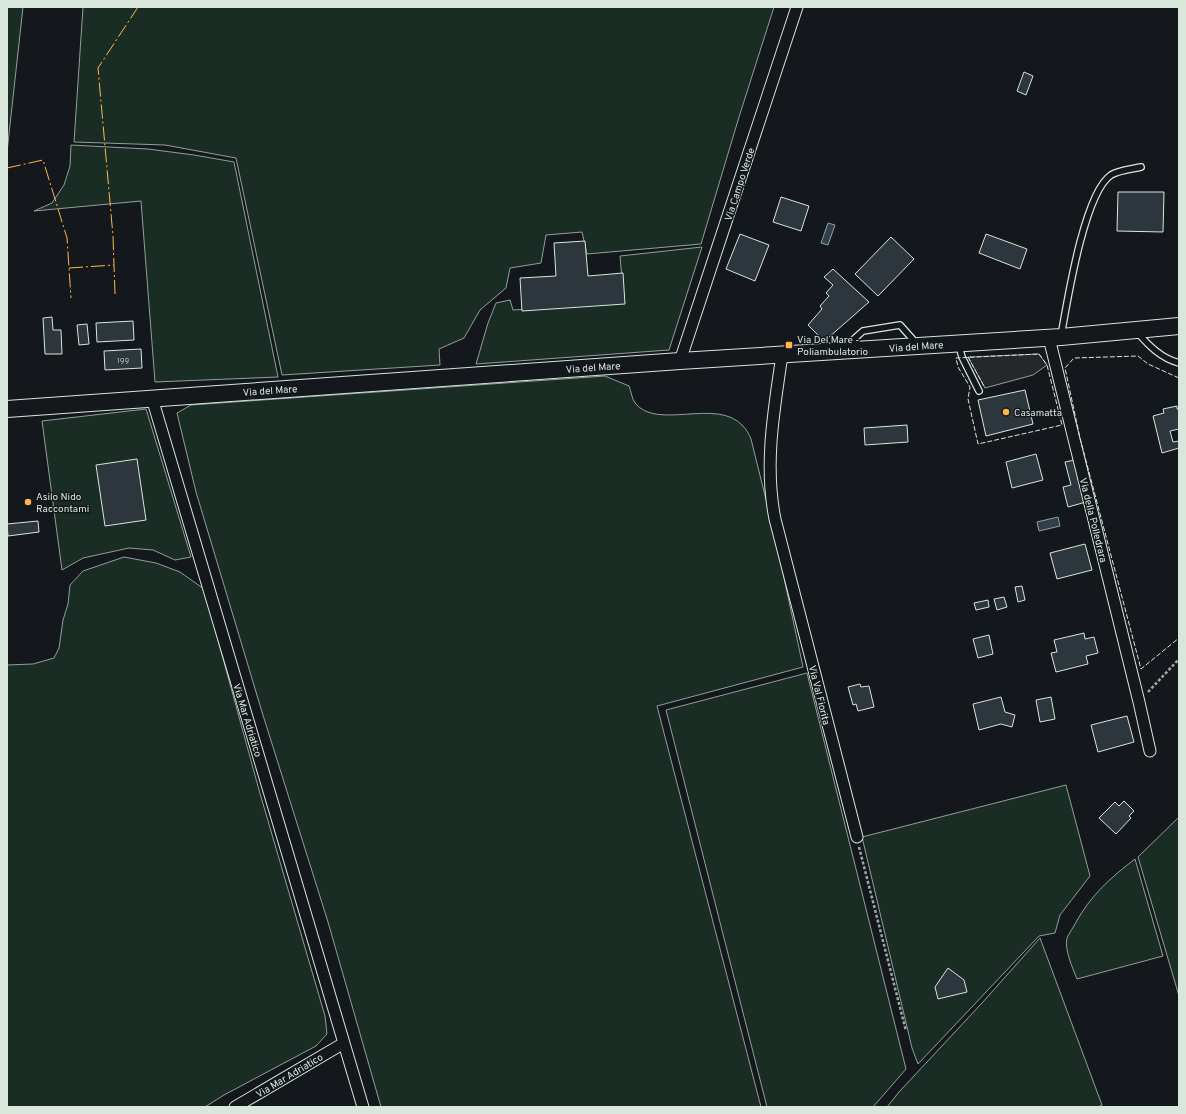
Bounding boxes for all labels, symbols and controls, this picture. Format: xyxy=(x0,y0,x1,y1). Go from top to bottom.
street label: Via Campo Verde xyxy=(722,146,758,223)
place label: Via Del Mare - Poliambulatorio xyxy=(797,334,869,359)
street label: Via del Mare xyxy=(888,339,944,356)
marker: Via Del Mare - Poliambulatorio xyxy=(784,340,794,350)
house number: 199 xyxy=(117,356,129,366)
street label: Via del Mare xyxy=(565,360,621,377)
street label: Via del Mare xyxy=(242,383,298,400)
marker: Casamatta xyxy=(1001,407,1011,417)
place label: Casamatta xyxy=(1014,407,1062,420)
street label: Via della Polledrara xyxy=(1076,477,1109,564)
place label: Asilo Nido Raccontami xyxy=(36,491,89,516)
marker: Asilo Nido Raccontami xyxy=(23,497,33,507)
street label: Via Val Fiorita xyxy=(805,664,832,727)
street label: Via Mar Adriatico xyxy=(229,682,264,759)
street label: Via Mar Adriatico xyxy=(254,1051,326,1101)

